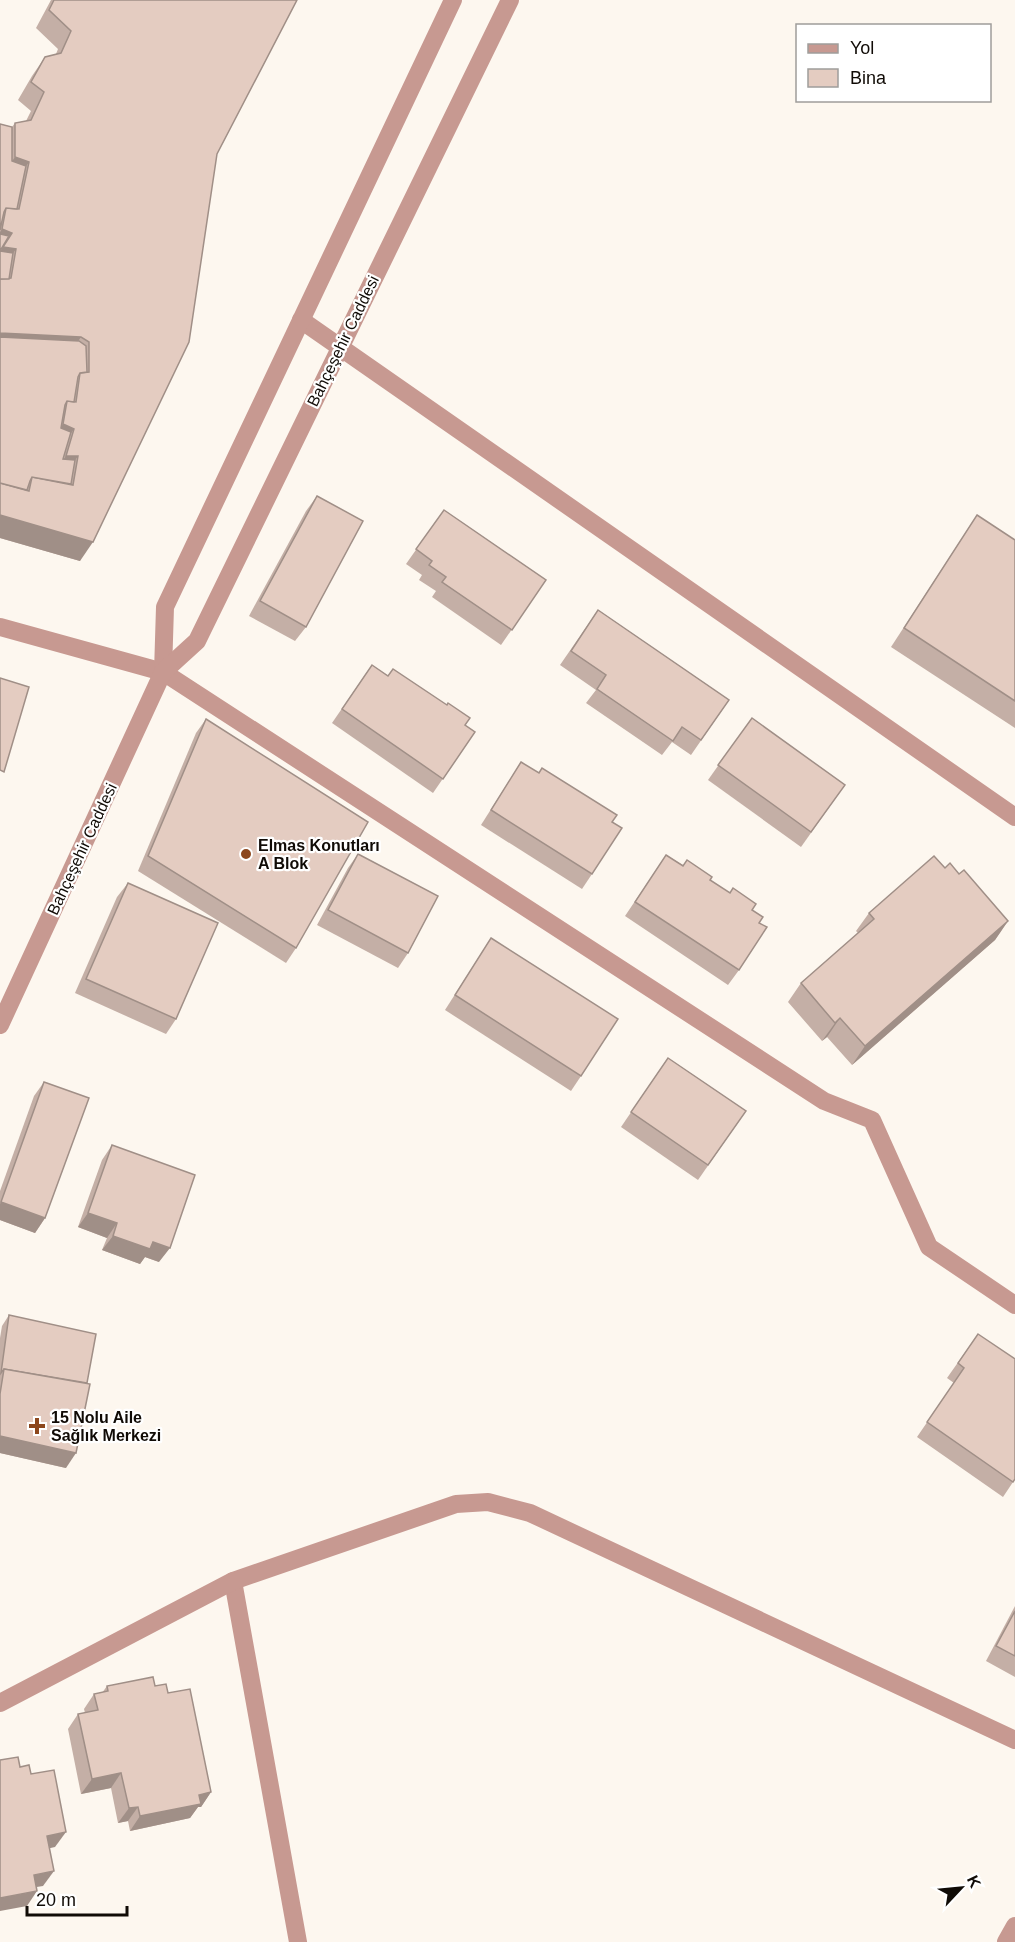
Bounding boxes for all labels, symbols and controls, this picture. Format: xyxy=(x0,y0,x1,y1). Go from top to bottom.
legend xyxy=(796,24,991,102)
text: Yol xyxy=(850,38,874,58)
text: Bina xyxy=(850,68,887,88)
street label: Bahçeşehir Caddesi xyxy=(304,273,382,409)
street label: Bahçeşehir Caddesi xyxy=(44,781,120,917)
place label: Elmas Konutları A Blok xyxy=(258,837,380,872)
marker: Elmas Konutları A Blok xyxy=(239,847,253,861)
place label: 15 Nolu Aile Sağlık Merkezi xyxy=(51,1409,161,1444)
marker: 15 Nolu Aile Sağlık Merkezi xyxy=(28,1417,46,1435)
north arrow xyxy=(931,1858,991,1918)
text: K xyxy=(964,1873,984,1891)
scale bar xyxy=(27,1879,128,1917)
text: 20 m xyxy=(36,1890,76,1910)

